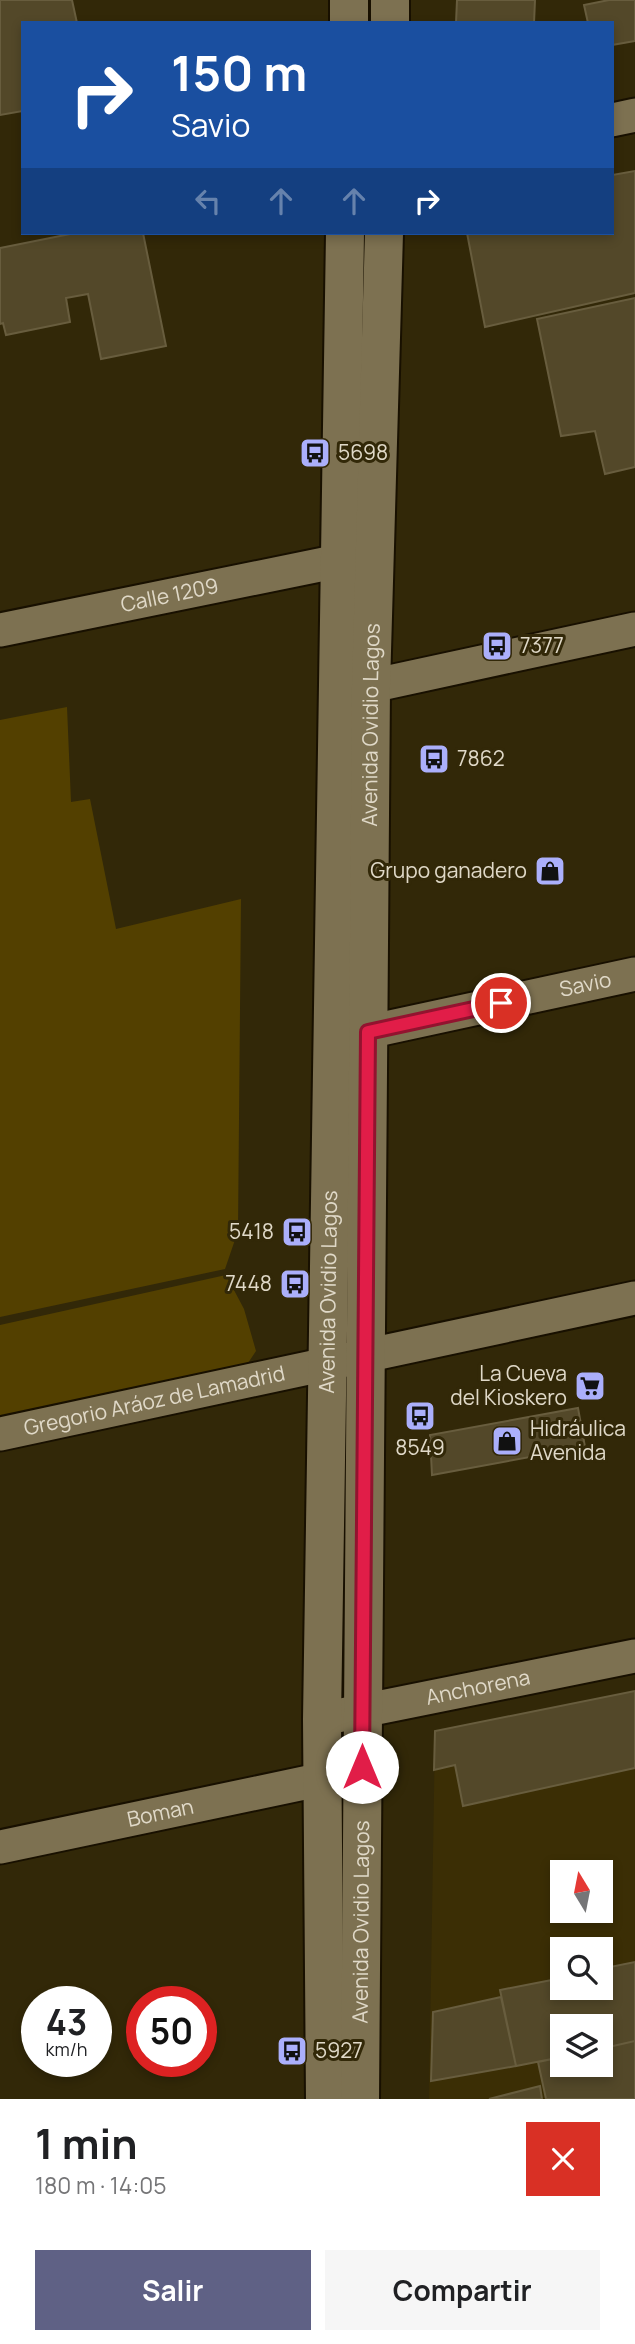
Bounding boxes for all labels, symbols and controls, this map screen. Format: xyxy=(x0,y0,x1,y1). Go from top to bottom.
text: 150 m xyxy=(171,39,307,106)
icon: right xyxy=(56,49,147,140)
text: Savio xyxy=(171,103,251,147)
icon: left xyxy=(189,182,227,220)
icon: ahead xyxy=(262,182,300,220)
icon: ahead xyxy=(335,182,373,220)
icon: right xyxy=(408,182,446,220)
bus stop icon: 5698 xyxy=(298,436,332,470)
place label: 5698 xyxy=(338,438,388,466)
street label: Calle 1209 xyxy=(118,571,221,618)
street label: Avenida Ovidio Lagos xyxy=(355,623,386,827)
bus stop icon: 7377 xyxy=(480,629,514,663)
place label: 7377 xyxy=(520,631,564,659)
bus stop icon: 7862 xyxy=(417,742,451,776)
place label: 7862 xyxy=(457,744,505,772)
shop icon: Grupo ganadero xyxy=(533,854,567,888)
place label: Grupo ganadero xyxy=(370,856,527,884)
street label: Savio xyxy=(557,965,614,1003)
pin xyxy=(471,973,531,1033)
icon: arrive xyxy=(482,984,520,1022)
street label: Avenida Ovidio Lagos xyxy=(312,1190,343,1394)
bus stop icon: 5418 xyxy=(280,1215,314,1249)
place label: 5418 xyxy=(229,1217,274,1245)
bus stop icon: 7448 xyxy=(278,1267,312,1301)
place label: 7448 xyxy=(225,1269,272,1297)
street label: Gregorio Aráoz de Lamadrid xyxy=(21,1358,287,1441)
place label: La Cueva del Kioskero xyxy=(450,1359,567,1411)
supermarket icon: La Cueva del Kioskero xyxy=(573,1369,607,1403)
bus stop icon: 8549 xyxy=(403,1399,437,1433)
place label: Hidráulica Avenida xyxy=(530,1414,626,1466)
shop icon: Hidráulica Avenida xyxy=(490,1424,524,1458)
place label: 8549 xyxy=(395,1433,445,1461)
street label: Anchorena xyxy=(423,1662,532,1711)
position arrow xyxy=(325,1730,399,1804)
street label: Boman xyxy=(124,1792,196,1833)
street label: Avenida Ovidio Lagos xyxy=(346,1820,375,2024)
north arrow xyxy=(550,1860,612,1923)
map controls xyxy=(550,1860,613,2077)
button: search xyxy=(550,1937,613,2000)
speed limit sign: 50 xyxy=(126,1986,217,2077)
text: 43 xyxy=(46,1998,87,2046)
button: layers xyxy=(550,2014,613,2077)
bus stop icon: 5927 xyxy=(275,2034,309,2068)
place label: 5927 xyxy=(315,2036,363,2064)
text: km/h xyxy=(46,2037,87,2061)
text: 1 min xyxy=(35,2114,138,2172)
button: close xyxy=(526,2122,600,2196)
text: 180 m · 14:05 xyxy=(35,2169,167,2201)
button: Salir xyxy=(35,2250,311,2330)
button: Compartir xyxy=(325,2250,600,2330)

